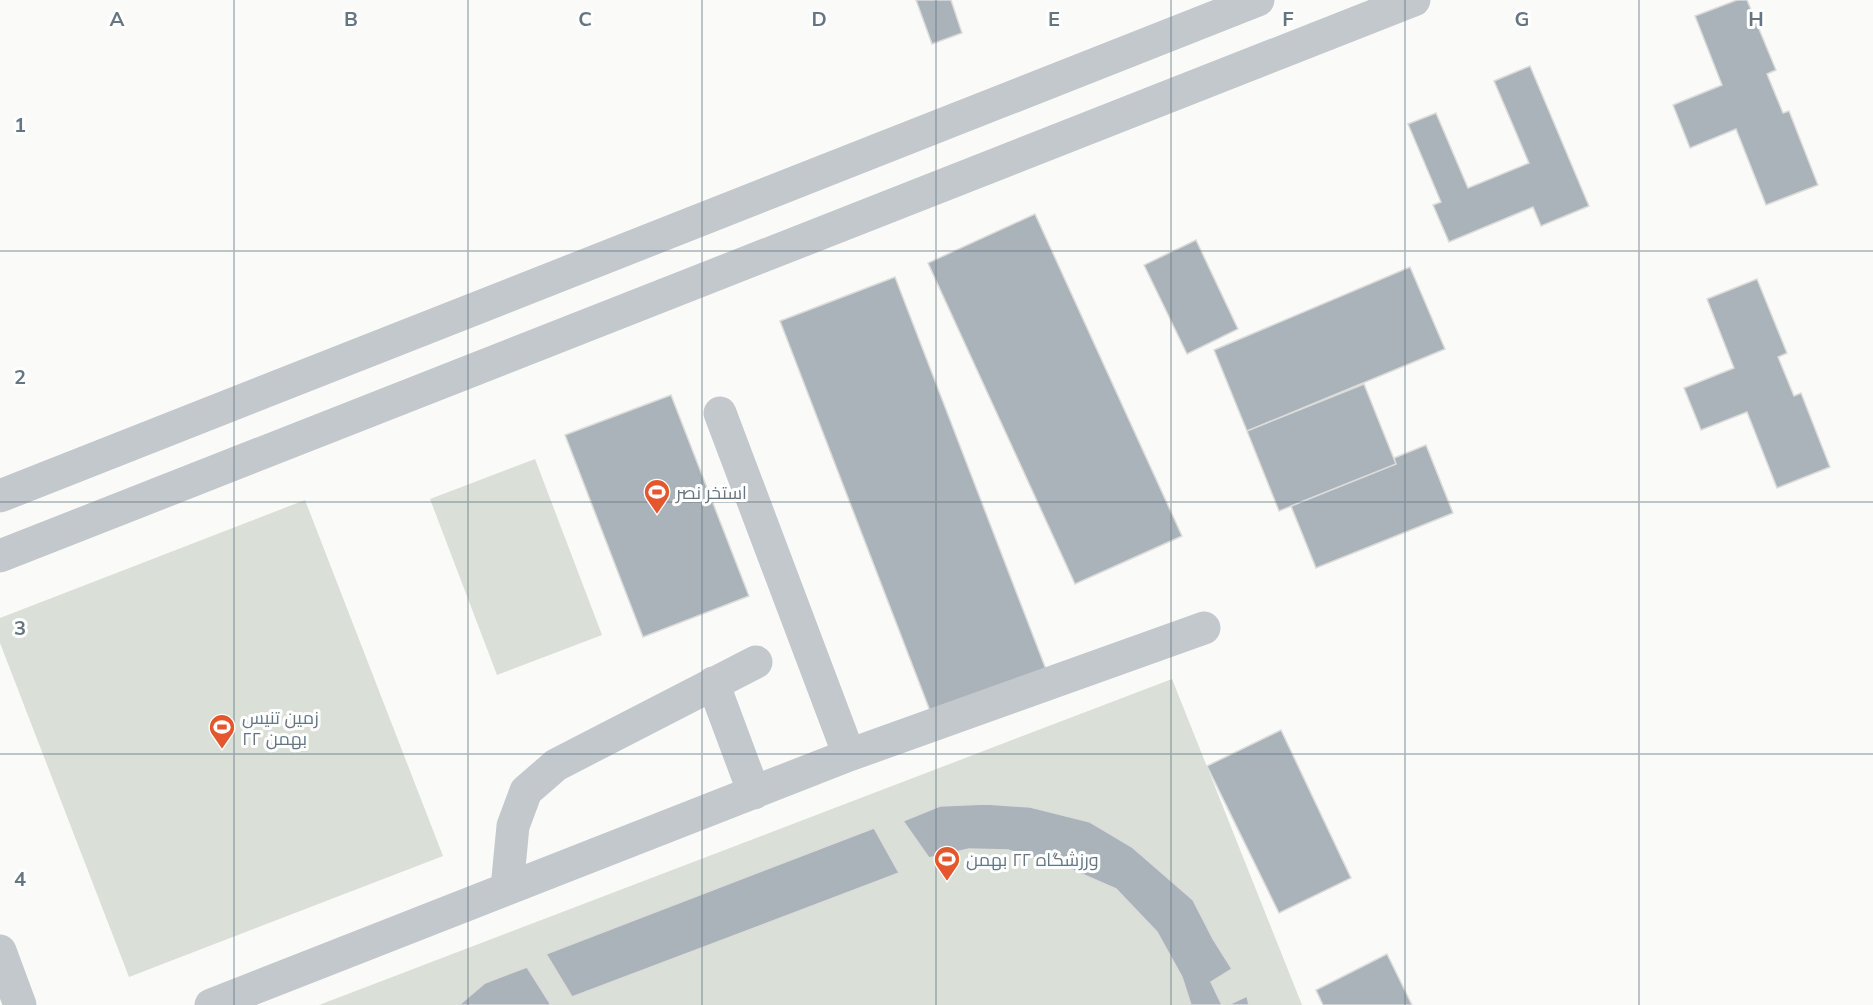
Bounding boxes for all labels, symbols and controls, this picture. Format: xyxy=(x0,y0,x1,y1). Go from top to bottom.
text: A xyxy=(110,6,125,31)
text: B xyxy=(344,6,358,31)
text: C xyxy=(578,6,592,31)
text: D xyxy=(811,6,827,31)
text: E xyxy=(1048,6,1060,31)
text: F xyxy=(1282,6,1294,31)
text: G xyxy=(1515,6,1529,31)
text: H xyxy=(1748,6,1764,31)
text: 1 xyxy=(14,112,26,137)
text: 2 xyxy=(14,364,26,389)
sports icon: استخر نصر xyxy=(642,477,672,515)
place label: استخر نصر xyxy=(675,481,747,504)
text: 3 xyxy=(14,615,26,640)
place label: زمین تنیس ۲۲ بهمن xyxy=(242,706,319,750)
sports icon: زمین تنیس ۲۲ بهمن xyxy=(207,712,237,750)
sports icon: ورزشگاه ۲۲ بهمن xyxy=(932,844,962,882)
place label: ورزشگاه ۲۲ بهمن xyxy=(966,848,1099,871)
text: 4 xyxy=(14,866,26,891)

